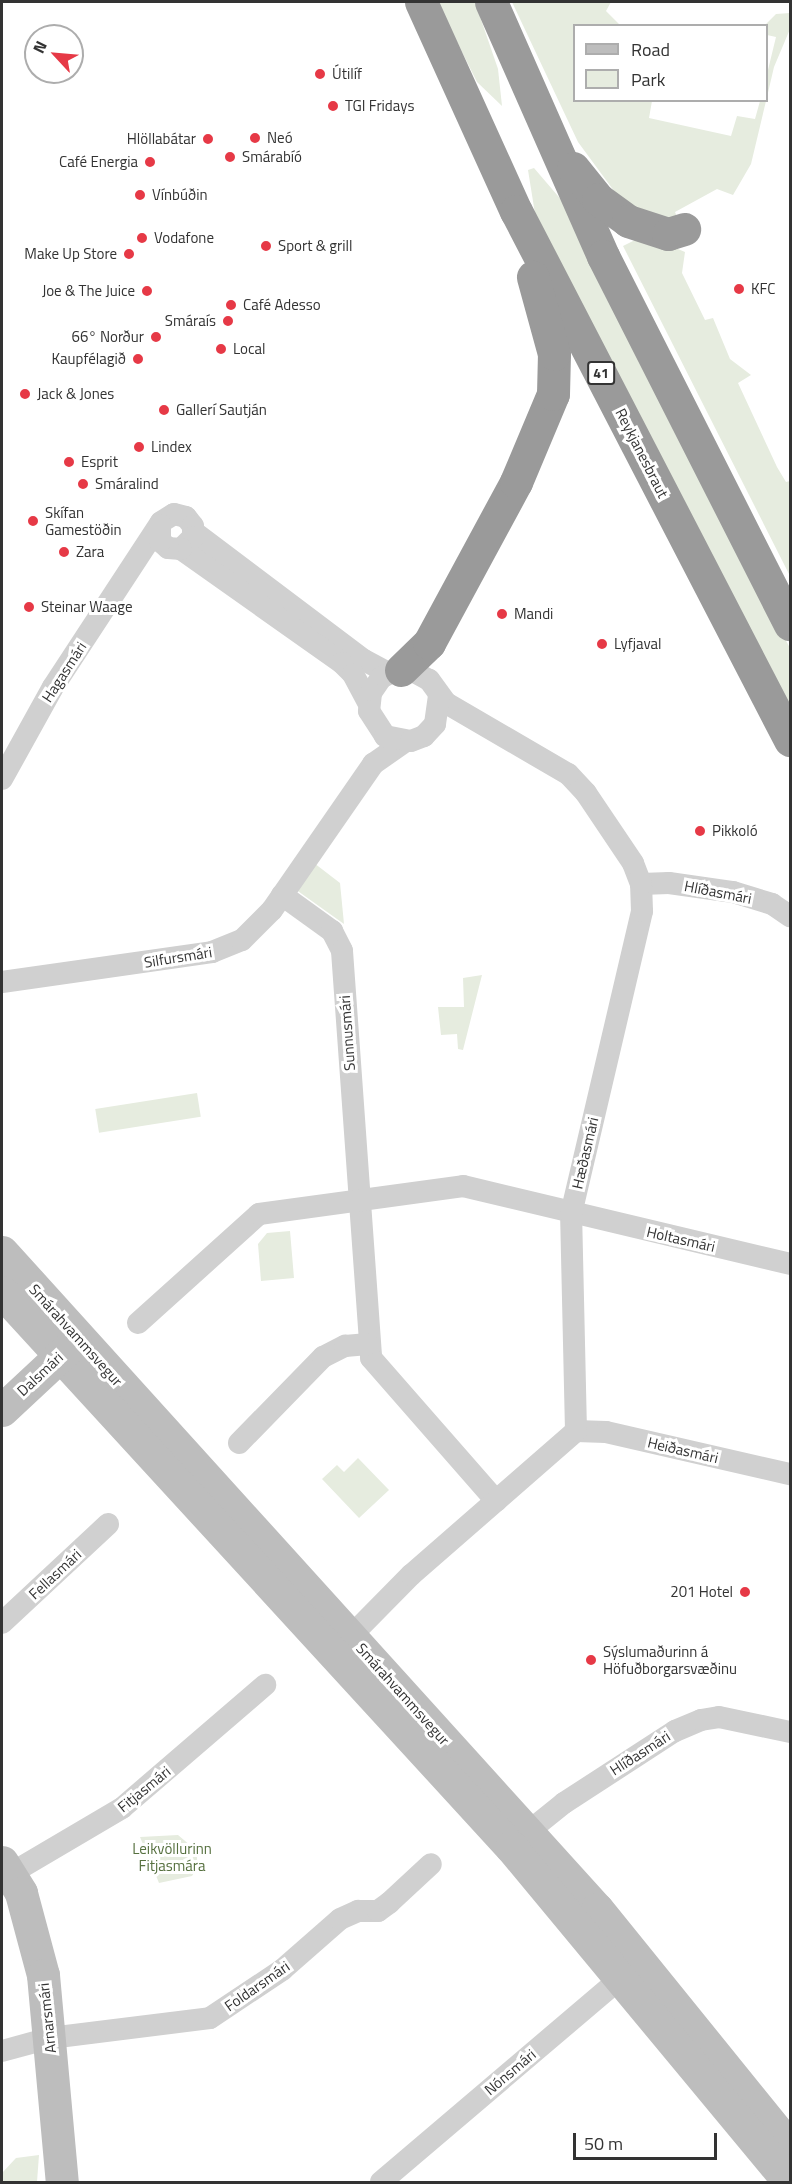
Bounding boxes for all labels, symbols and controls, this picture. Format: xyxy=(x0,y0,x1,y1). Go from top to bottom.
north arrow xyxy=(24,24,84,84)
legend xyxy=(573,24,768,102)
text: Road xyxy=(631,36,670,63)
text: N xyxy=(26,37,53,57)
place label: Útilíf xyxy=(332,65,362,83)
text: Park xyxy=(631,66,665,93)
marker: Útilíf xyxy=(313,67,327,81)
place label: TGI Fridays xyxy=(345,97,414,115)
marker: TGI Fridays xyxy=(326,99,340,113)
place label: Neó xyxy=(267,129,293,147)
place label: Hlöllabátar xyxy=(127,130,196,148)
marker: Neó xyxy=(248,131,262,145)
marker: Hlöllabátar xyxy=(201,132,215,146)
place label: Smárabíó xyxy=(242,148,302,166)
marker: Smárabíó xyxy=(223,150,237,164)
place label: Café Energia xyxy=(59,153,138,171)
marker: Café Energia xyxy=(143,155,157,169)
place label: Vínbúðin xyxy=(152,186,207,204)
marker: Vínbúðin xyxy=(133,188,147,202)
place label: Vodafone xyxy=(154,229,214,247)
marker: Vodafone xyxy=(135,231,149,245)
place label: Sport & grill xyxy=(278,237,352,255)
marker: Sport & grill xyxy=(259,239,273,253)
place label: Make Up Store xyxy=(24,245,117,263)
marker: Make Up Store xyxy=(122,247,136,261)
place label: KFC xyxy=(751,280,775,298)
place label: Joe & The Juice xyxy=(42,282,135,300)
marker: KFC xyxy=(732,282,746,296)
marker: Joe & The Juice xyxy=(140,284,154,298)
place label: Café Adesso xyxy=(243,296,321,314)
marker: Café Adesso xyxy=(224,298,238,312)
place label: Smáraís xyxy=(165,312,216,330)
marker: Smáraís xyxy=(221,314,235,328)
place label: 66° Norður xyxy=(72,328,144,346)
marker: 66° Norður xyxy=(149,330,163,344)
place label: Local xyxy=(233,340,266,358)
marker: Local xyxy=(214,342,228,356)
place label: Kaupfélagið xyxy=(51,350,126,368)
marker: Kaupfélagið xyxy=(131,352,145,366)
road number: 41 xyxy=(586,362,616,384)
place label: Jack & Jones xyxy=(37,385,114,403)
marker: Jack & Jones xyxy=(18,387,32,401)
place label: Gallerí Sautján xyxy=(176,401,267,419)
marker: Gallerí Sautján xyxy=(157,403,171,417)
street label: Reykjanesbraut xyxy=(612,405,672,501)
place label: Lindex xyxy=(151,438,192,456)
marker: Lindex xyxy=(132,440,146,454)
place label: Esprit xyxy=(81,453,118,471)
marker: Esprit xyxy=(62,455,76,469)
place label: Smáralind xyxy=(95,475,159,493)
marker: Smáralind xyxy=(76,477,90,491)
place label: Skífan Gamestöðin xyxy=(45,503,122,538)
marker: Skífan Gamestöðin xyxy=(26,514,40,528)
place label: Zara xyxy=(76,543,104,561)
marker: Zara xyxy=(57,545,71,559)
place label: Steinar Waage xyxy=(41,598,133,616)
marker: Steinar Waage xyxy=(22,600,36,614)
place label: Mandi xyxy=(514,605,553,623)
marker: Mandi xyxy=(495,607,509,621)
place label: Lyfjaval xyxy=(614,635,662,653)
marker: Lyfjaval xyxy=(595,637,609,651)
street label: Hagasmári xyxy=(38,638,90,706)
place label: Pikkoló xyxy=(712,822,758,840)
marker: Pikkoló xyxy=(693,824,707,838)
street label: Hlíðasmári xyxy=(683,877,753,907)
street label: Silfursmári xyxy=(143,943,213,971)
street label: Sunnusmári xyxy=(335,995,359,1071)
street label: Hæðasmári xyxy=(568,1115,602,1191)
street label: Holtasmári xyxy=(645,1222,717,1256)
street label: Smárahvammsvegur xyxy=(26,1280,126,1390)
street label: Dalsmári xyxy=(13,1348,67,1400)
street label: Heiðasmári xyxy=(646,1433,720,1467)
street label: Fellasmári xyxy=(25,1545,85,1603)
place label: 201 Hotel xyxy=(670,1583,733,1601)
marker: 201 Hotel xyxy=(738,1585,752,1599)
street label: Smárahvammsvegur xyxy=(353,1639,453,1749)
place label: Sýslumaðurinn á Höfuðborgarsvæðinu xyxy=(603,1642,737,1677)
marker: Sýslumaðurinn á Höfuðborgarsvæðinu xyxy=(584,1653,598,1667)
street label: Hlíðasmári xyxy=(607,1727,673,1779)
street label: Fitjasmári xyxy=(114,1762,174,1816)
park label: Leikvöllurinn Fitjasmára xyxy=(132,1839,212,1874)
street label: Foldarsmári xyxy=(221,1957,293,2015)
street label: Arnarsmári xyxy=(34,1982,60,2054)
street label: Nónsmári xyxy=(481,2045,539,2099)
scale bar xyxy=(576,2121,720,2159)
text: 50 m xyxy=(584,2130,623,2157)

